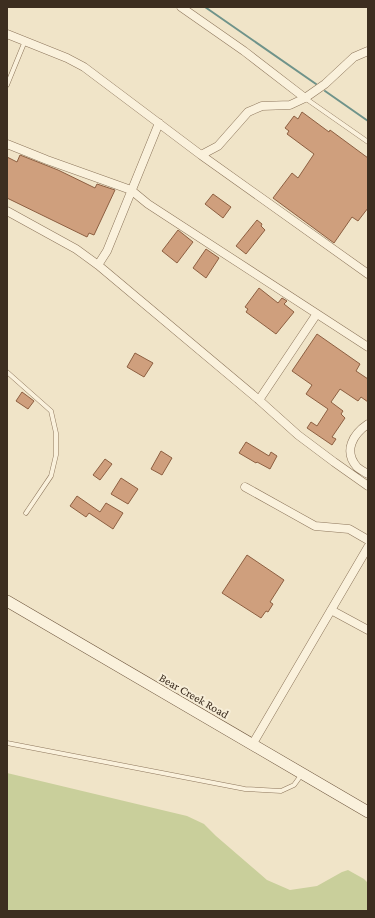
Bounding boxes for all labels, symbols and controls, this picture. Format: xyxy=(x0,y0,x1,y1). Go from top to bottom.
street label: Bear Creek Road xyxy=(157,670,232,722)

